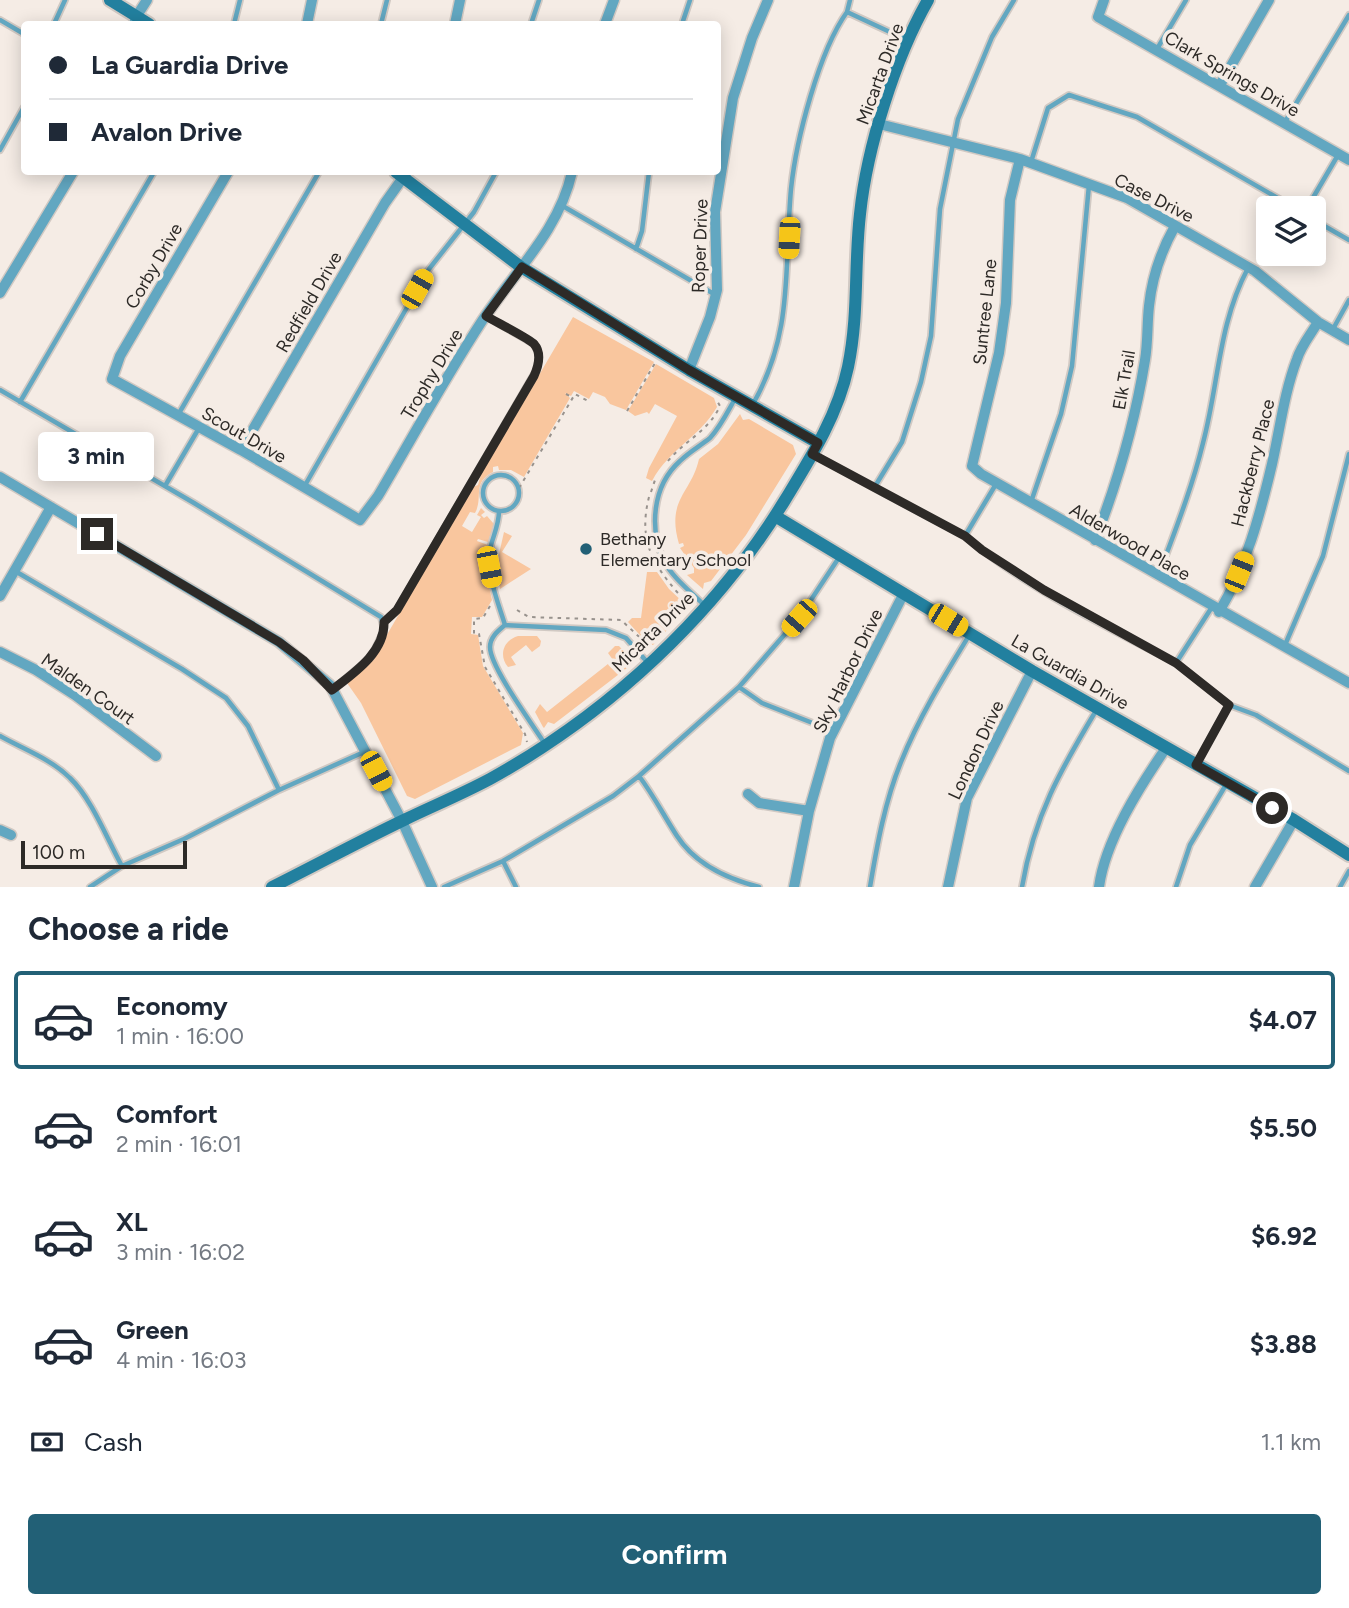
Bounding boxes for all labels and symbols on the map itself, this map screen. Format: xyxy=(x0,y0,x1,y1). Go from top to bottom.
street label: Micarta Drive xyxy=(851,20,909,128)
street label: Clark Springs Drive xyxy=(1161,26,1304,122)
street label: Case Drive xyxy=(1110,169,1198,227)
street label: Roper Drive xyxy=(687,198,713,294)
car xyxy=(778,216,801,260)
street label: Corby Drive xyxy=(121,219,187,313)
street label: Redfield Drive xyxy=(271,247,347,356)
street label: Suntree Lane xyxy=(968,258,1002,366)
car xyxy=(398,266,437,312)
street label: Trophy Drive xyxy=(396,325,468,423)
street label: Elk Trail xyxy=(1108,348,1140,412)
street label: Hackberry Place xyxy=(1227,397,1280,529)
street label: Scout Drive xyxy=(198,402,290,468)
callout: 3 min xyxy=(39,433,155,482)
street label: Alderwood Place xyxy=(1066,499,1194,585)
route end xyxy=(81,518,113,550)
place label: Bethany Elementary School xyxy=(600,528,751,571)
marker: Bethany Elementary School xyxy=(578,541,594,557)
car xyxy=(475,544,504,590)
car xyxy=(1222,549,1257,595)
street label: Micarta Drive xyxy=(607,587,699,677)
car xyxy=(778,595,821,641)
car xyxy=(925,600,972,640)
street label: Sky Harbor Drive xyxy=(808,605,888,737)
street label: La Guardia Drive xyxy=(1007,629,1133,715)
street label: Malden Court xyxy=(37,649,139,730)
street label: London Drive xyxy=(943,697,1009,803)
car xyxy=(357,748,396,794)
route start xyxy=(1256,792,1288,824)
scale bar xyxy=(21,838,187,870)

